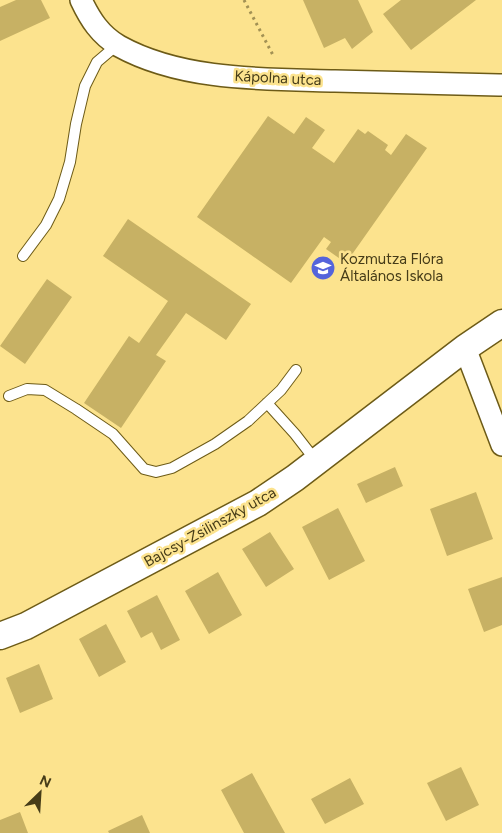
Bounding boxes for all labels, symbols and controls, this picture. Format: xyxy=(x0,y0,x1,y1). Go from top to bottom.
street label: Kápolna utca xyxy=(234,67,322,89)
place label: Kozmutza Flóra Általános Iskola xyxy=(340,250,443,285)
school or university icon: Kozmutza Flóra Általános Iskola xyxy=(310,255,336,281)
street label: Bajcsy-Zsilinszky utca xyxy=(141,483,279,571)
north arrow xyxy=(15,768,65,818)
text: N xyxy=(37,772,54,792)

